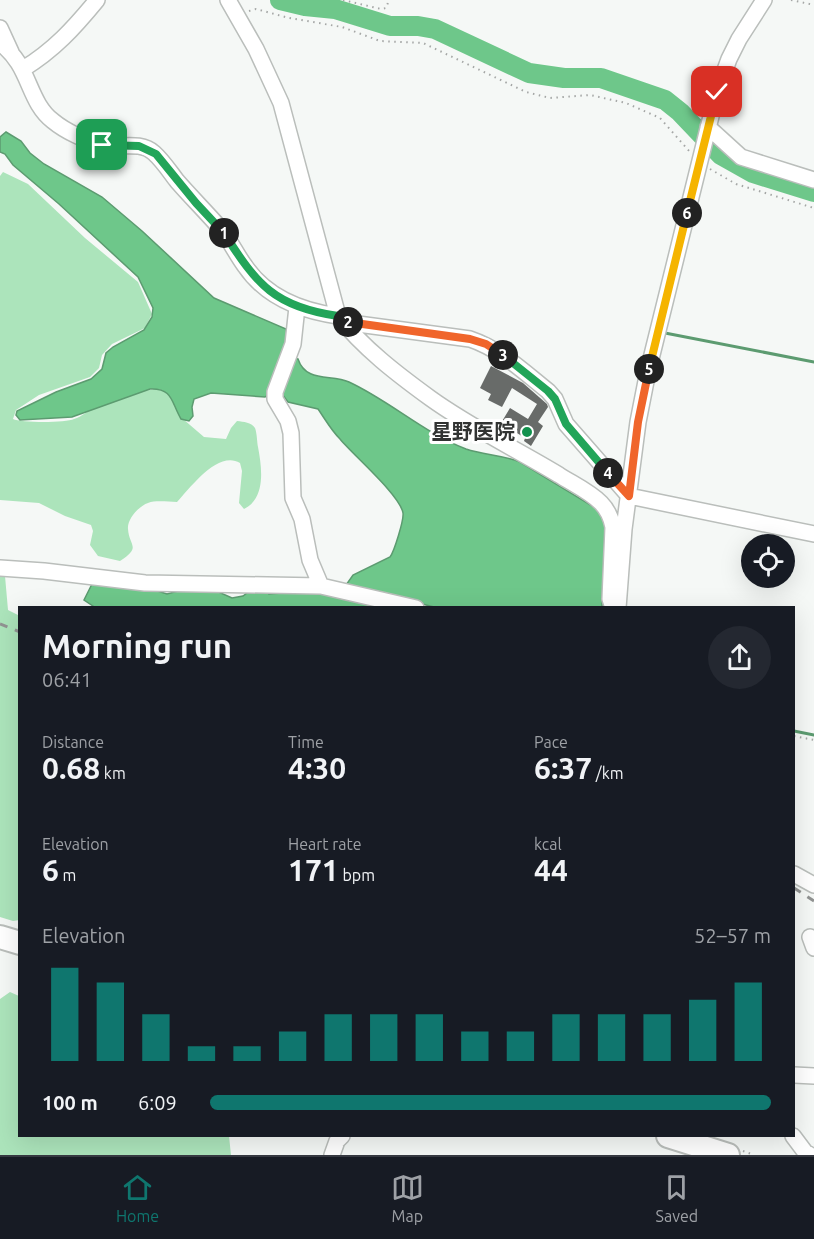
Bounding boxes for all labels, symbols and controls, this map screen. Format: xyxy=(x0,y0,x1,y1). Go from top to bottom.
pin xyxy=(691,66,742,117)
icon: check xyxy=(700,75,733,108)
pin xyxy=(76,119,127,170)
icon: arrive xyxy=(85,128,118,161)
pin: 6 xyxy=(672,198,702,228)
text: 6 xyxy=(682,204,692,222)
pin: 1 xyxy=(209,218,239,248)
text: 1 xyxy=(219,224,229,242)
pin: 2 xyxy=(333,307,363,337)
text: 2 xyxy=(343,313,353,331)
pin: 3 xyxy=(488,340,518,370)
text: 3 xyxy=(498,346,508,364)
pin: 5 xyxy=(634,354,664,384)
text: 5 xyxy=(644,360,654,378)
place label: 星野医院 xyxy=(431,419,515,443)
marker: 星野医院 xyxy=(520,425,534,439)
pin: 4 xyxy=(593,458,623,488)
text: 4 xyxy=(603,464,613,482)
map controls xyxy=(741,534,795,588)
button: locate xyxy=(741,534,795,588)
button: share xyxy=(708,626,771,689)
text: Morning run xyxy=(42,627,232,664)
text: 06:41 xyxy=(42,668,92,691)
text: Distance xyxy=(42,733,104,751)
text: Time xyxy=(288,733,324,751)
text: Pace xyxy=(534,733,568,751)
text: 0.68 xyxy=(42,751,100,785)
text: 4:30 xyxy=(288,751,346,785)
text: 6:37 xyxy=(534,751,592,785)
text: km xyxy=(100,764,126,782)
text: /km xyxy=(592,764,624,782)
text: Elevation xyxy=(42,835,109,853)
text: Heart rate xyxy=(288,835,362,853)
text: kcal xyxy=(534,835,562,853)
text: 6 xyxy=(42,853,59,887)
text: 171 xyxy=(288,853,339,887)
text: 44 xyxy=(534,853,568,887)
text: m xyxy=(59,866,76,884)
text: bpm xyxy=(339,866,375,884)
text: Elevation xyxy=(42,924,125,947)
text: 52–57 m xyxy=(694,924,771,947)
text: 100 m xyxy=(42,1091,98,1114)
text: 6:09 xyxy=(138,1091,177,1114)
tab: Home xyxy=(116,1171,159,1225)
tab: Map xyxy=(391,1171,424,1225)
tab: Saved xyxy=(656,1171,698,1225)

